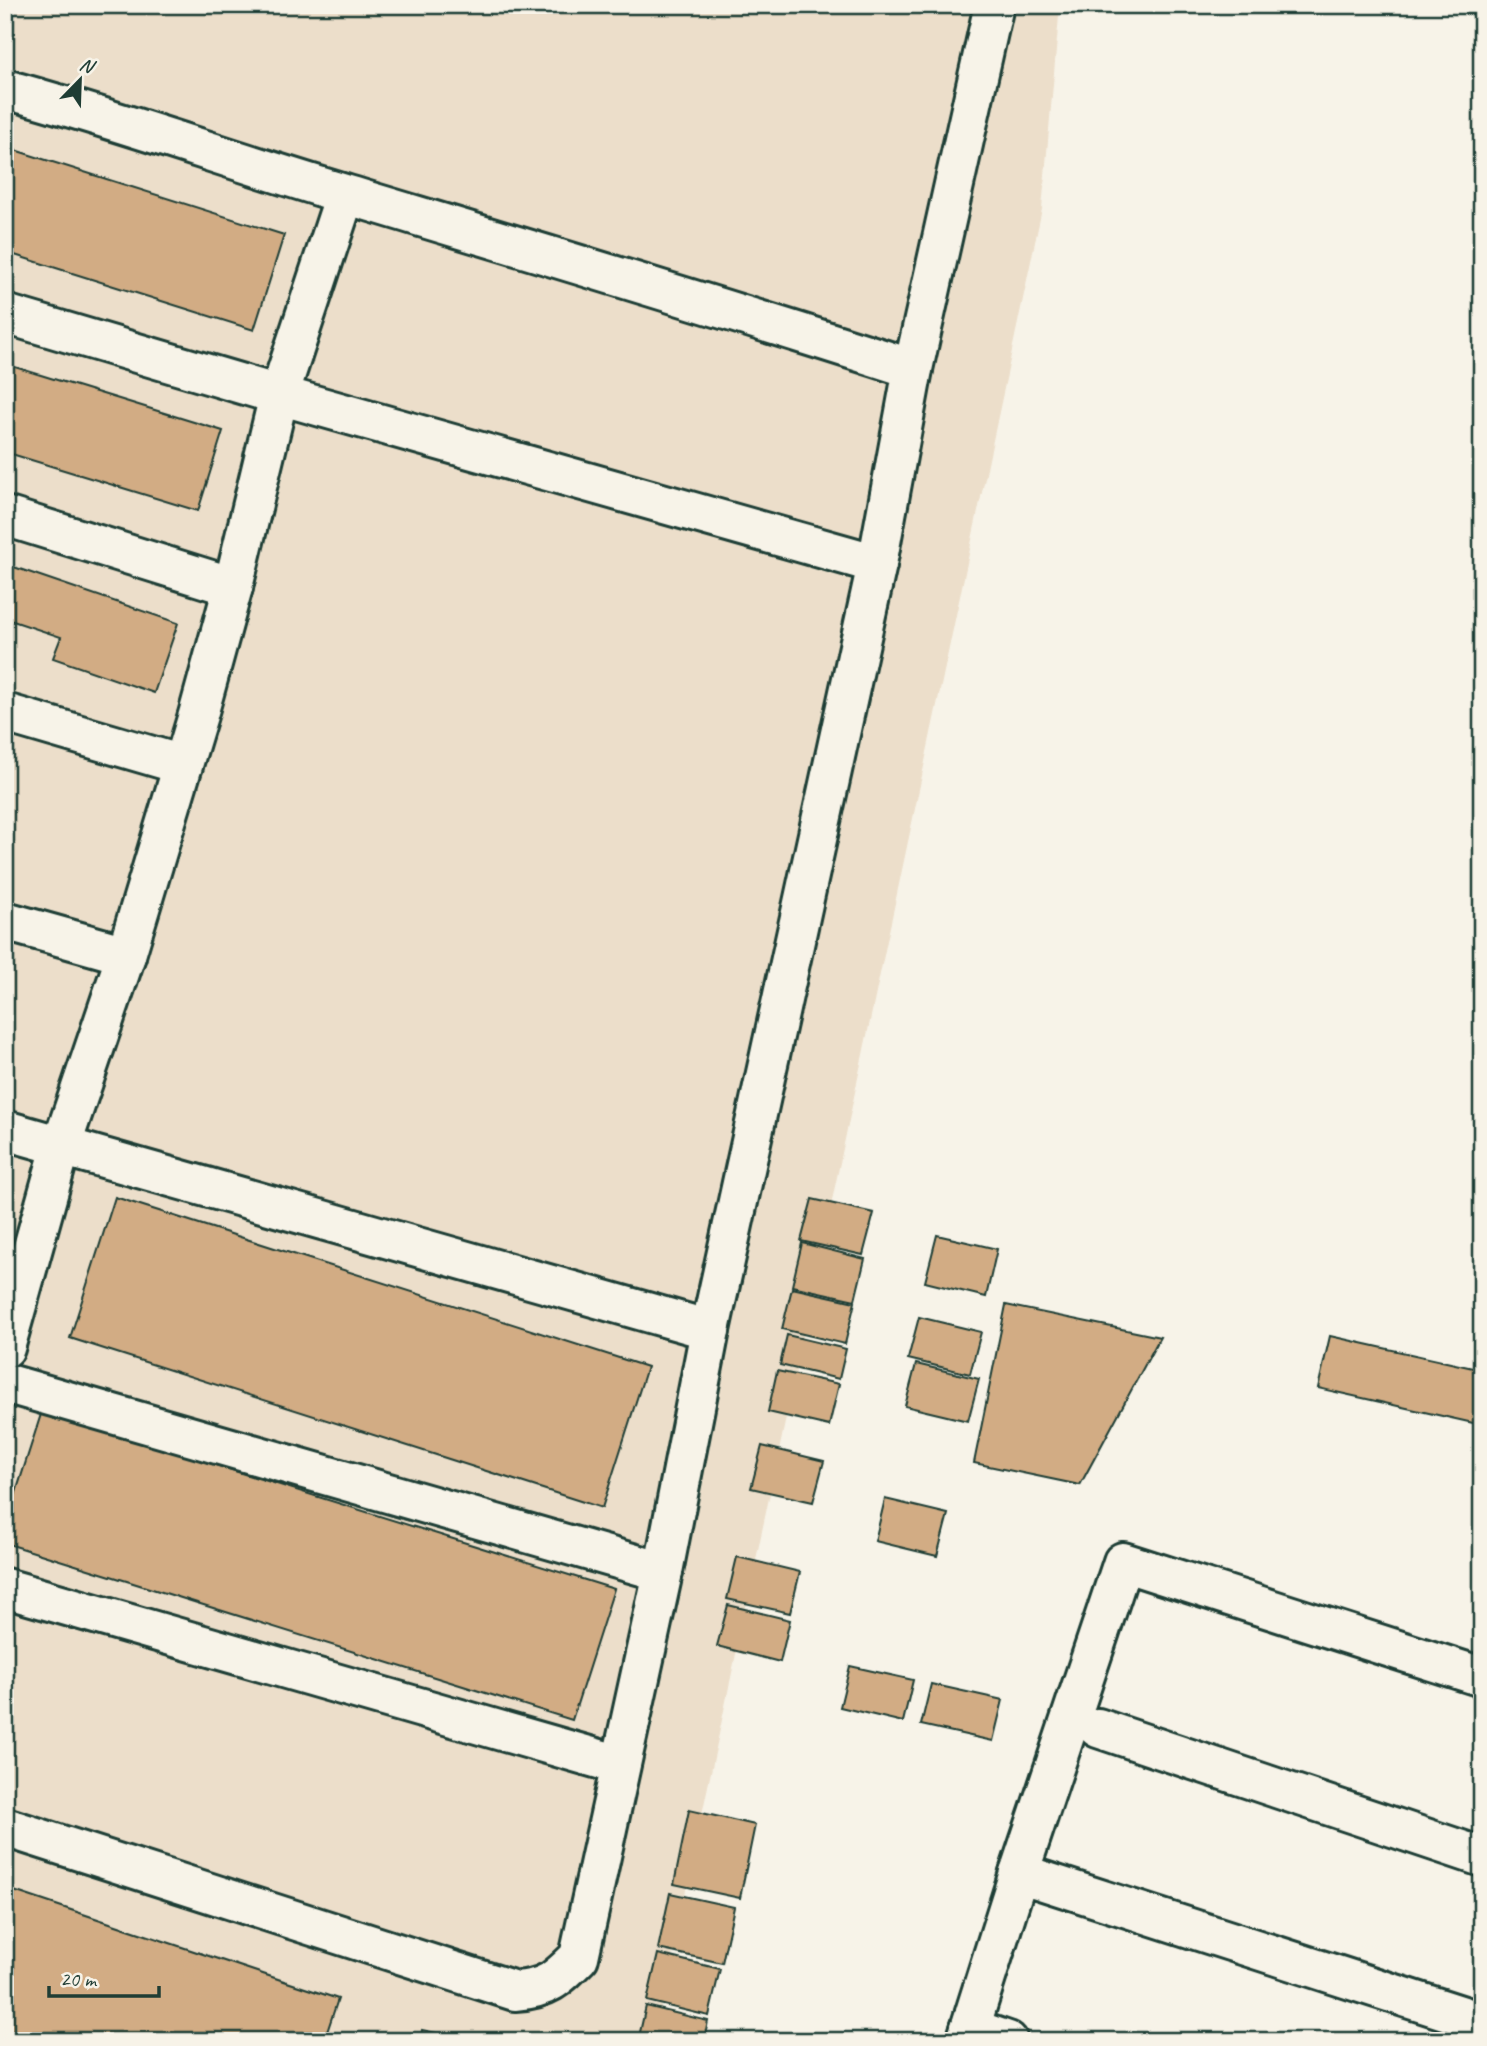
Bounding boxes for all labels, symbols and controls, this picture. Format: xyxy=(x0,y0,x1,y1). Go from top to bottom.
north arrow xyxy=(46,46,116,116)
text: N xyxy=(76,52,99,80)
scale bar xyxy=(49,1955,159,1999)
text: 20 m xyxy=(60,1966,98,1992)

